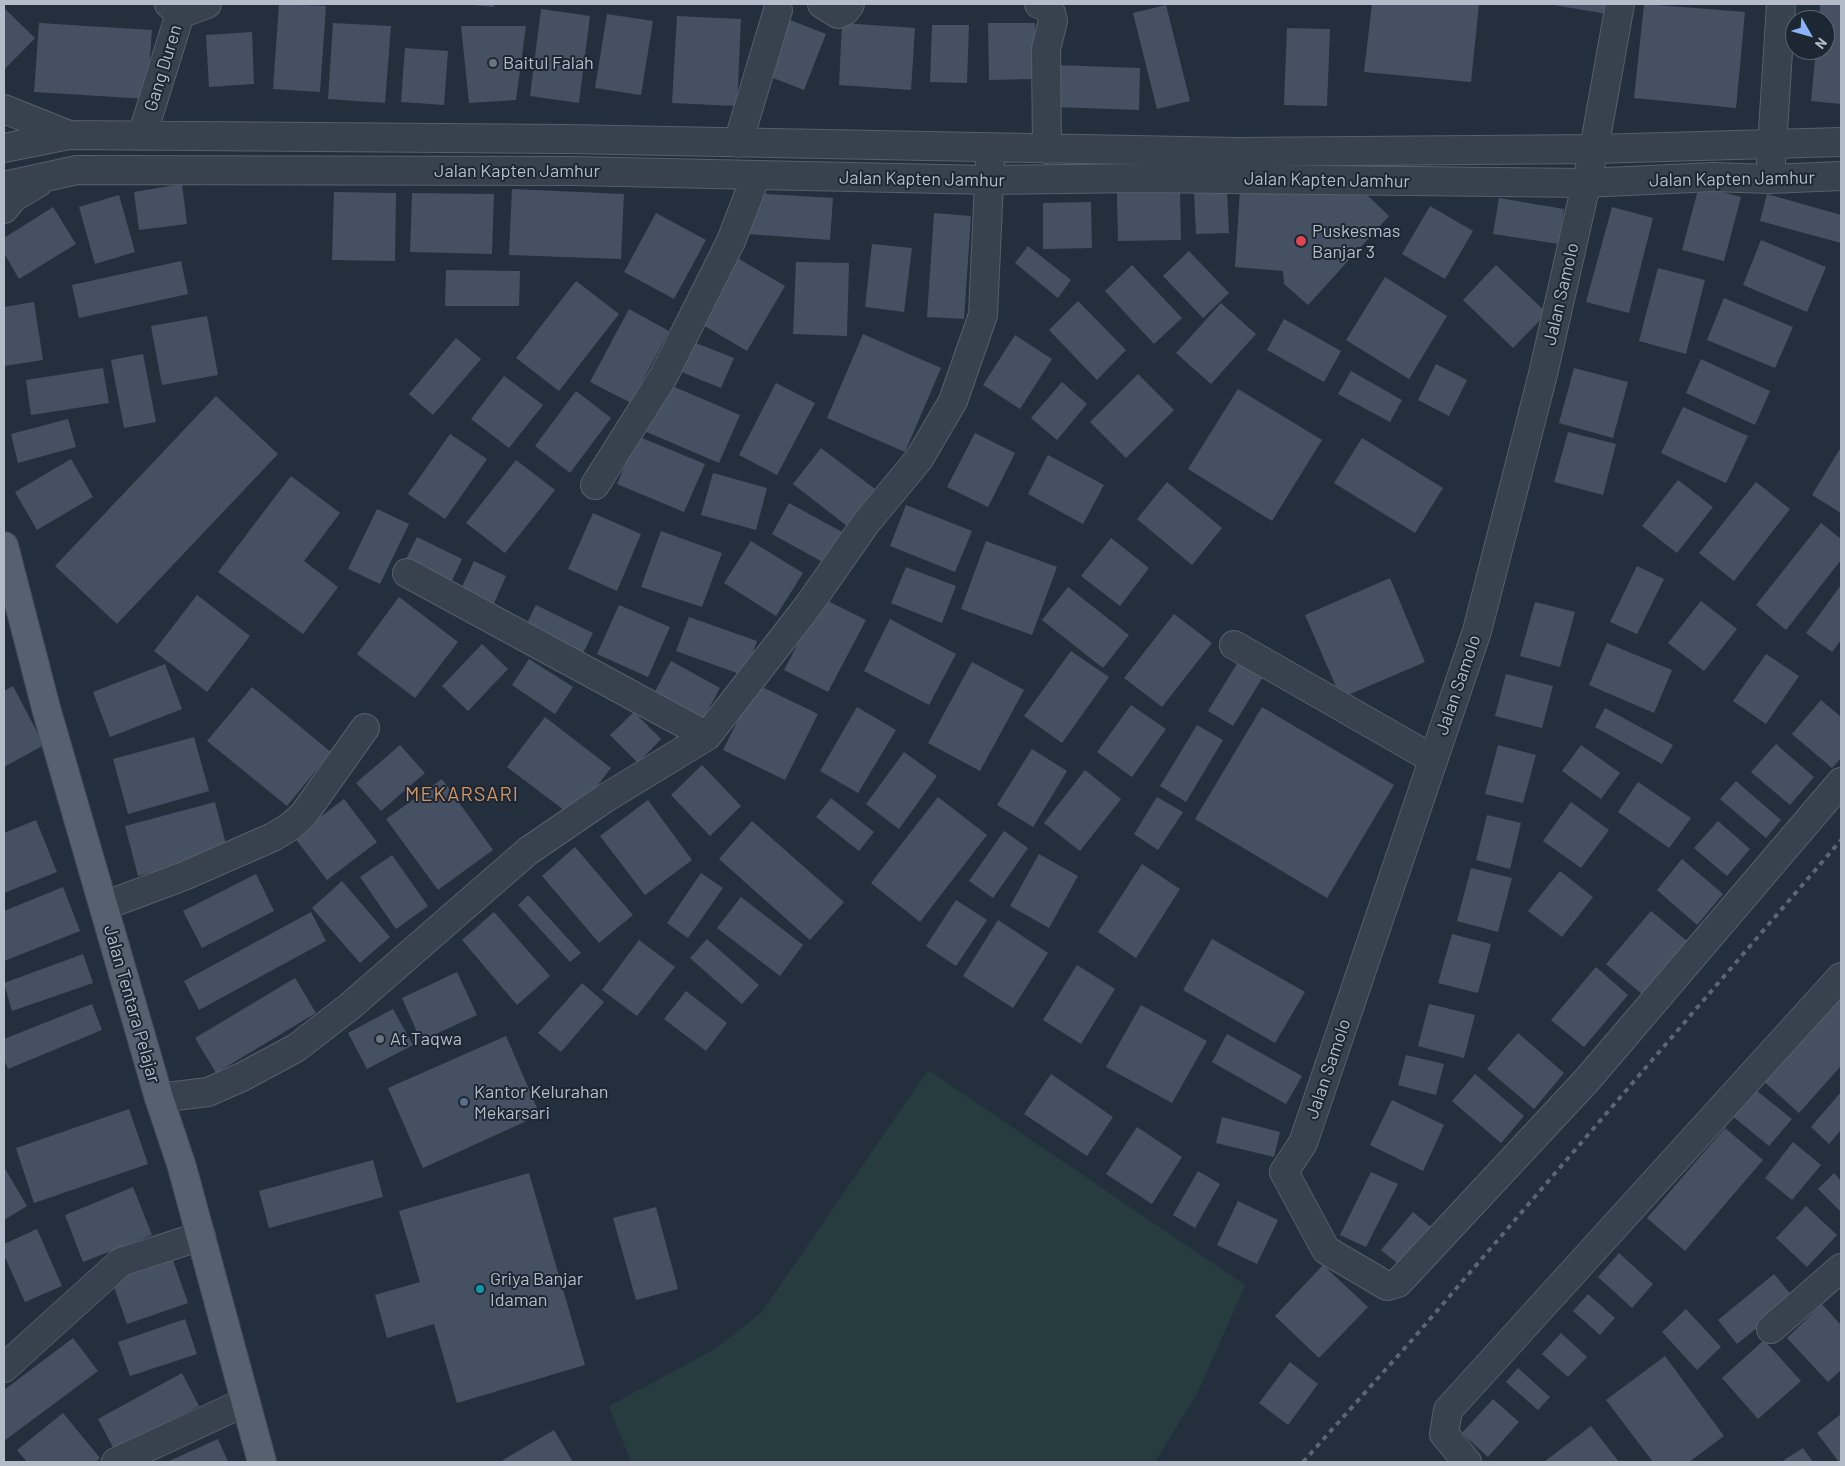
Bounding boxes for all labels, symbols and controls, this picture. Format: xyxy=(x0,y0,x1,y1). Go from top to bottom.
north arrow xyxy=(1785,10,1835,60)
street label: Gang Duren xyxy=(140,22,186,114)
text: N xyxy=(1812,35,1831,53)
place label: Baitul Falah xyxy=(503,52,594,74)
marker: Baitul Falah xyxy=(487,57,499,69)
street label: Jalan Kapten Jamhur xyxy=(434,160,600,182)
street label: Jalan Kapten Jamhur xyxy=(839,167,1005,191)
street label: Jalan Kapten Jamhur xyxy=(1649,167,1815,191)
street label: Jalan Kapten Jamhur xyxy=(1244,168,1410,192)
place label: Puskesmas Banjar 3 xyxy=(1312,220,1400,262)
marker: Puskesmas Banjar 3 xyxy=(1294,234,1308,248)
street label: Jalan Samolo xyxy=(1539,241,1583,347)
street label: Jalan Samolo xyxy=(1431,632,1485,738)
district label: MEKARSARI xyxy=(404,782,520,806)
street label: Jalan Tentara Pelajar xyxy=(99,923,165,1085)
street label: Jalan Samolo xyxy=(1301,1016,1355,1122)
place label: At Taqwa xyxy=(390,1028,462,1050)
marker: At Taqwa xyxy=(374,1033,386,1045)
place label: Kantor Kelurahan Mekarsari xyxy=(474,1081,609,1124)
marker: Kantor Kelurahan Mekarsari xyxy=(458,1096,470,1108)
place label: Griya Banjar Idaman xyxy=(490,1268,583,1310)
marker: Griya Banjar Idaman xyxy=(474,1283,486,1295)

